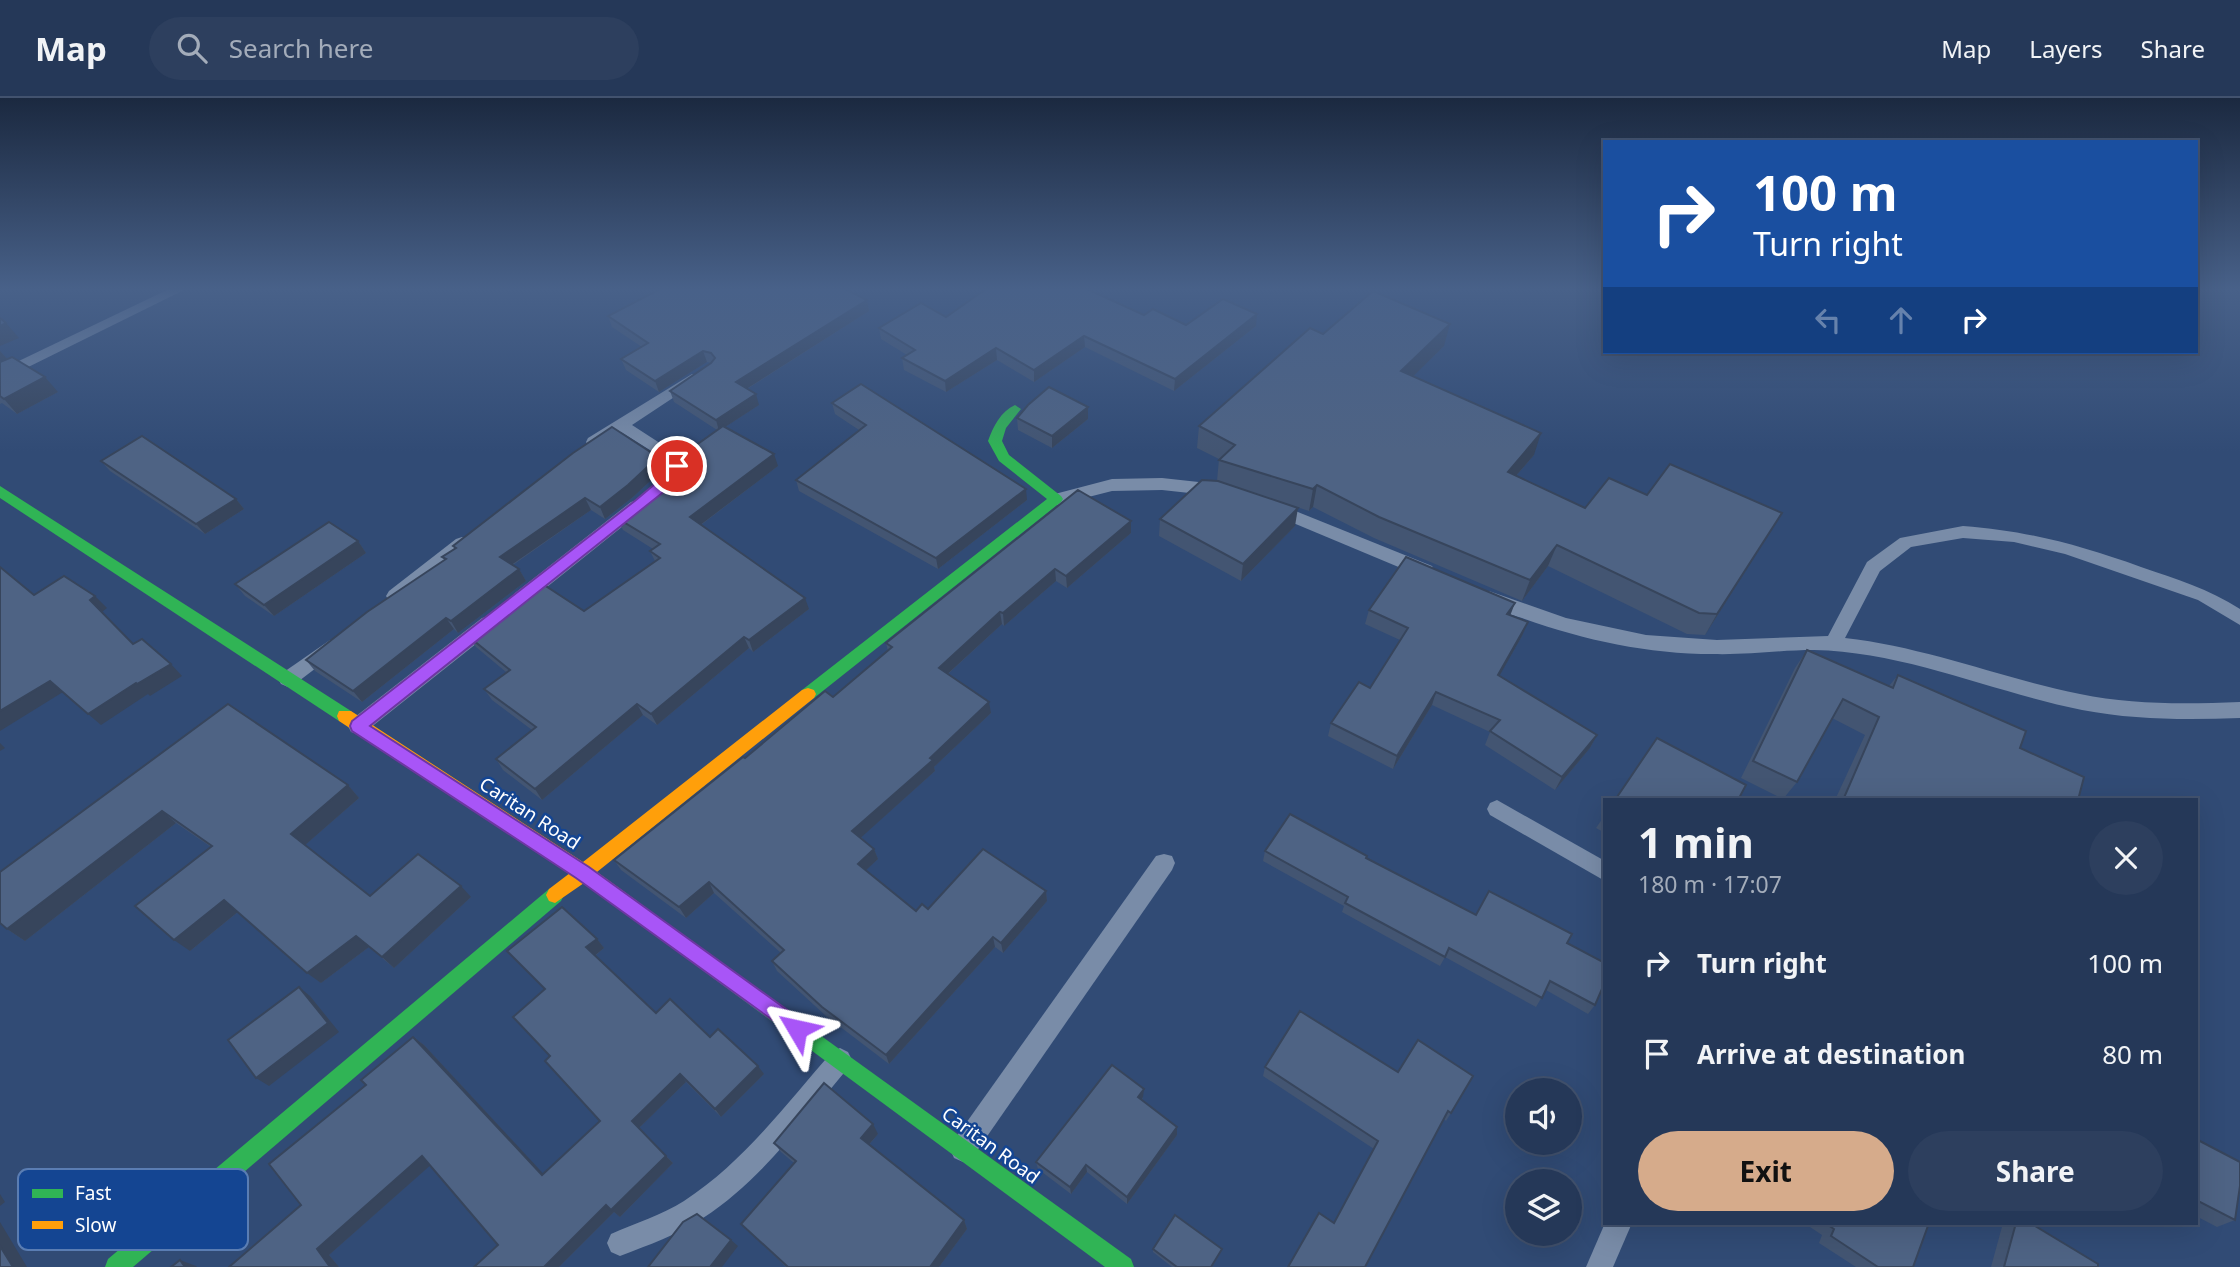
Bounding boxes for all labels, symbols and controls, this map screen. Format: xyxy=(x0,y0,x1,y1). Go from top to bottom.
search box xyxy=(149,17,639,80)
text: Map xyxy=(35,26,107,71)
icon: search xyxy=(173,29,211,67)
text: Search here xyxy=(229,30,373,66)
text: Map xyxy=(1941,32,1991,65)
text: Layers xyxy=(2029,32,2103,65)
text: Share xyxy=(2141,32,2205,65)
text: 100 m xyxy=(1753,159,1898,225)
icon: right xyxy=(1638,168,1729,259)
text: Turn right xyxy=(1753,222,1903,265)
icon: left xyxy=(1809,301,1847,339)
icon: ahead xyxy=(1882,301,1920,339)
icon: right xyxy=(1955,301,1993,339)
pin xyxy=(647,436,707,496)
icon: arrive xyxy=(658,447,696,485)
street label: Caritan Road xyxy=(475,771,585,855)
text: 1 min xyxy=(1638,813,1754,870)
button: close xyxy=(2089,821,2163,895)
text: 180 m · 17:07 xyxy=(1638,868,1782,900)
icon: right xyxy=(1638,944,1676,982)
text: Turn right xyxy=(1697,945,1827,981)
text: 100 m xyxy=(2087,945,2163,981)
position arrow xyxy=(760,992,834,1066)
icon: arrive xyxy=(1638,1035,1676,1073)
text: Arrive at destination xyxy=(1697,1036,1966,1072)
text: 80 m xyxy=(2102,1036,2163,1072)
map controls xyxy=(1505,1078,1582,1246)
button: sound xyxy=(1505,1078,1582,1155)
street label: Caritan Road xyxy=(937,1101,1045,1189)
button: Exit xyxy=(1638,1131,1894,1211)
button: Share xyxy=(1908,1131,2163,1211)
legend xyxy=(18,1169,248,1250)
button: layers xyxy=(1505,1169,1582,1246)
text: Fast xyxy=(75,1180,112,1206)
text: Slow xyxy=(75,1212,116,1238)

